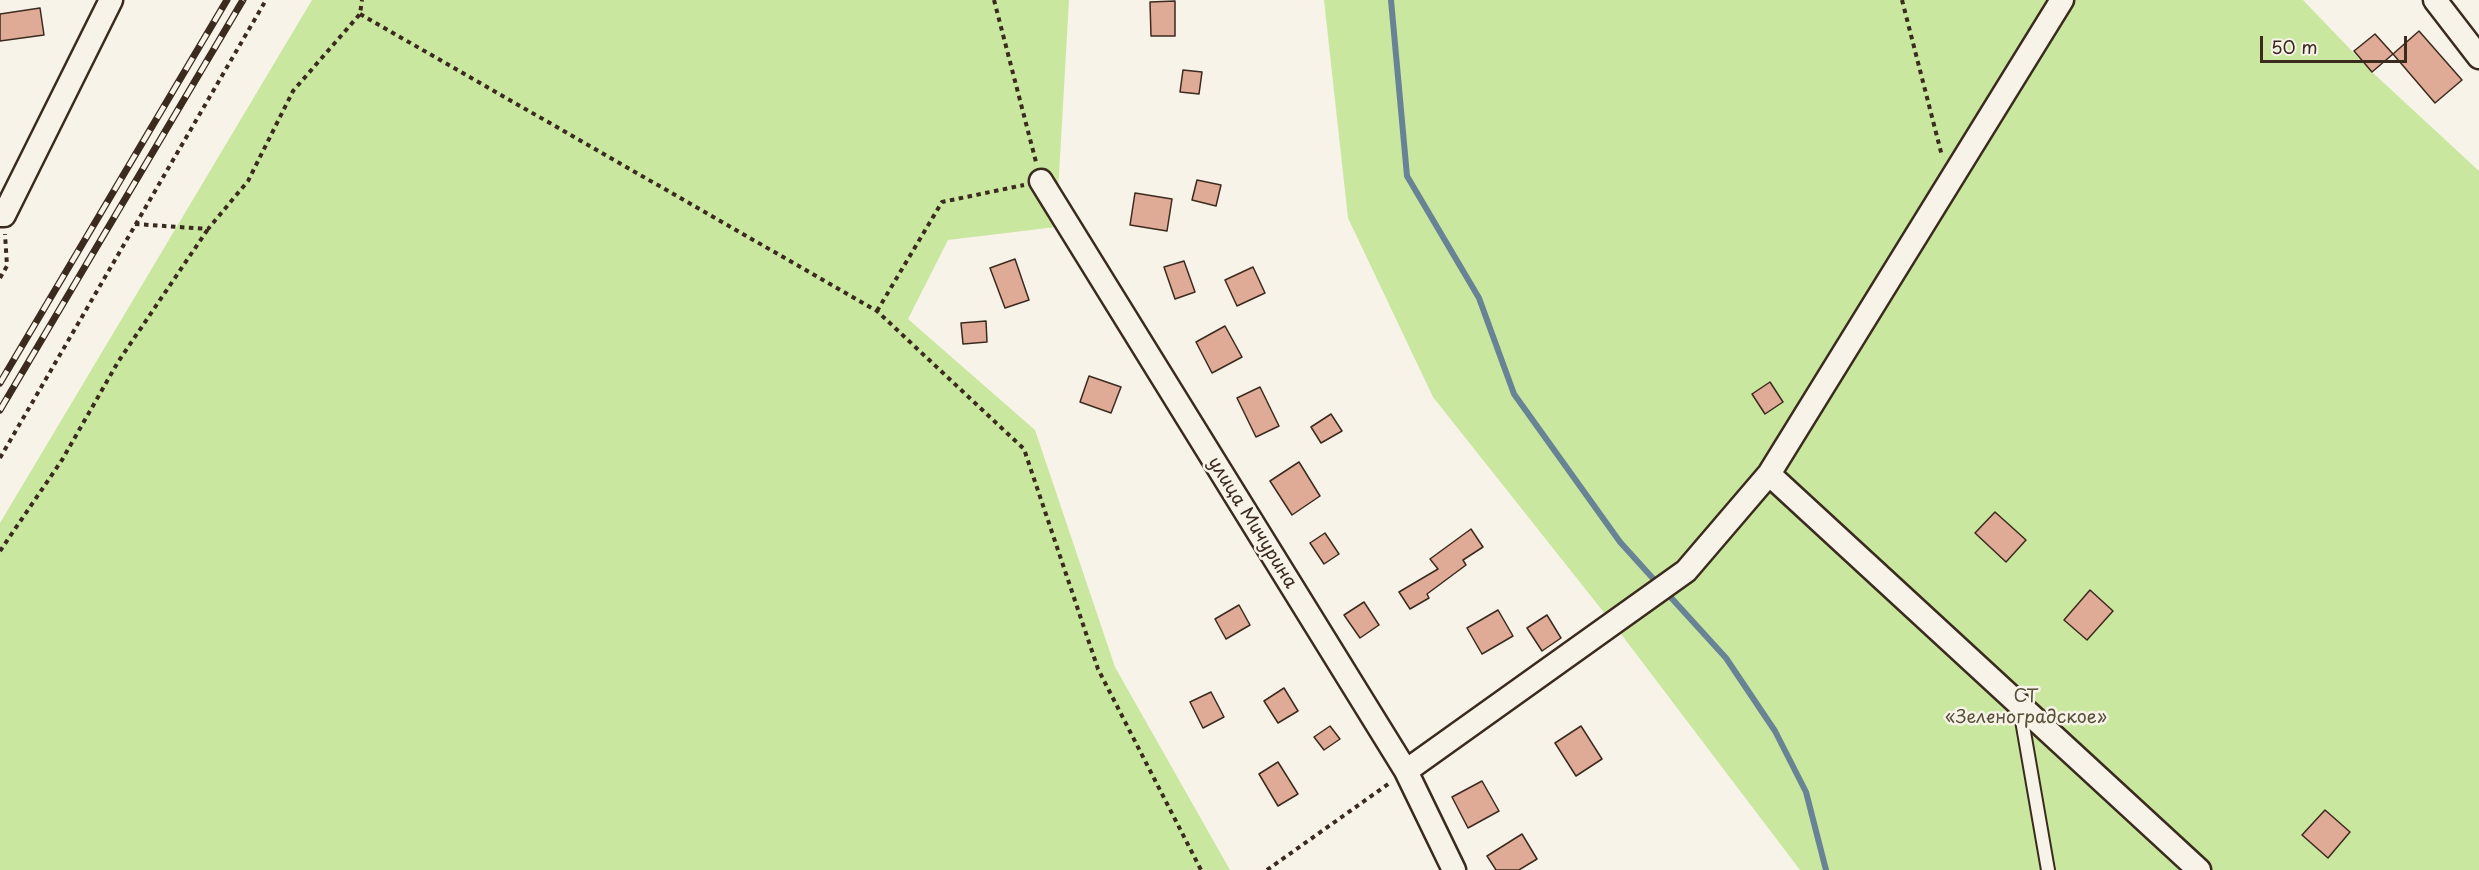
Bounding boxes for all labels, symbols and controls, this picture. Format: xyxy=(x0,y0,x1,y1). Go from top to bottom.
scale bar xyxy=(2263,24,2410,62)
text: 50 m xyxy=(2271,33,2318,60)
street label: улица Мичурина xyxy=(1203,453,1301,593)
park label: СТ «Зеленоградское» xyxy=(1945,686,2107,728)

